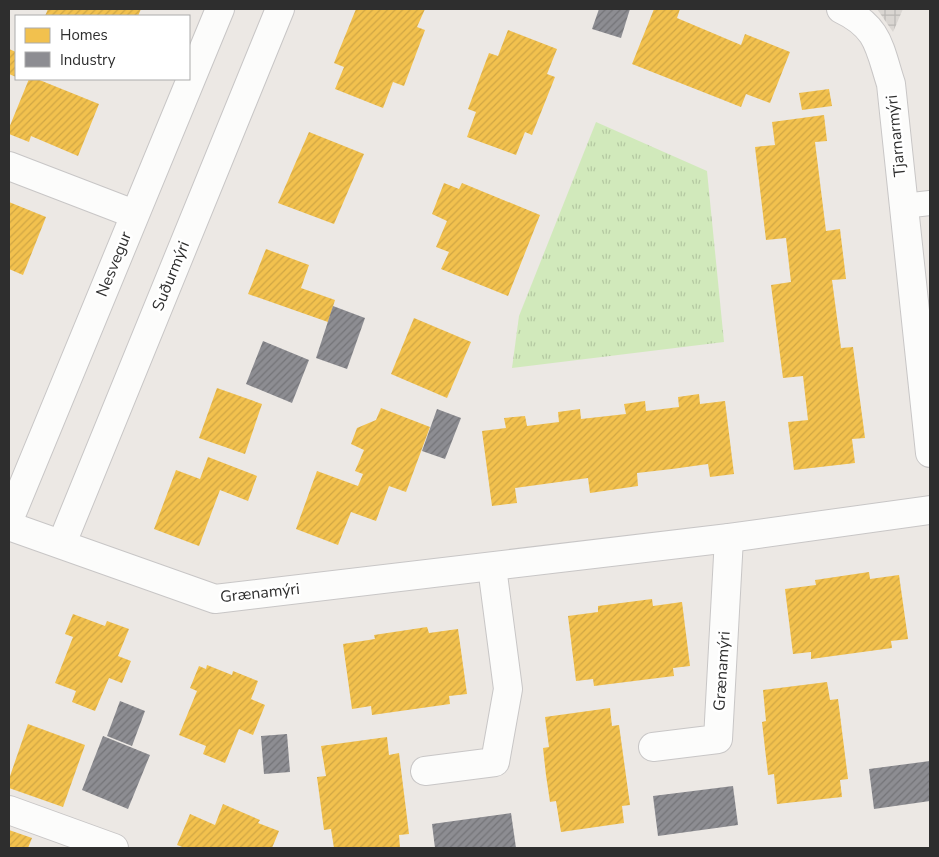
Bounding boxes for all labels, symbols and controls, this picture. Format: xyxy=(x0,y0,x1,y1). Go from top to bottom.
legend xyxy=(15,15,190,80)
text: Homes xyxy=(60,25,108,45)
text: Industry xyxy=(60,50,116,70)
street label: Tjarnarmýri xyxy=(881,94,911,178)
street label: Nesvegur xyxy=(91,228,137,300)
street label: Suðurmýri xyxy=(147,238,195,314)
street label: Grænamýri xyxy=(219,578,301,608)
street label: Grænamýri xyxy=(708,630,736,712)

